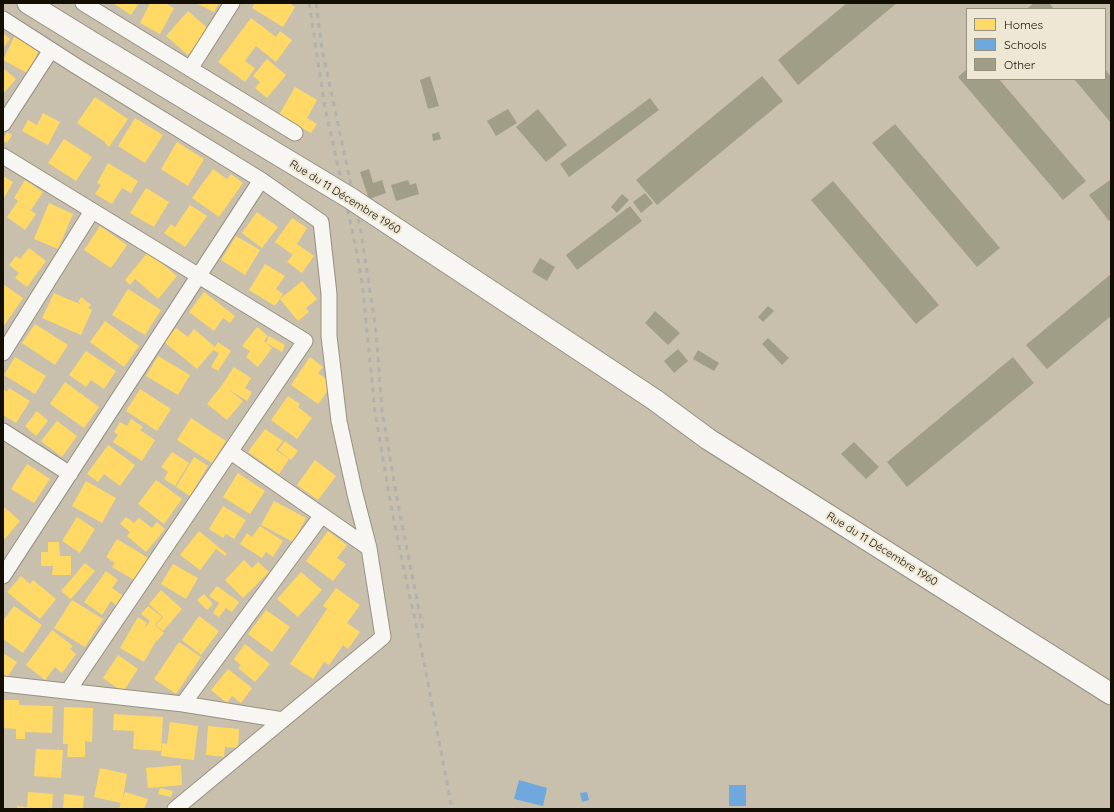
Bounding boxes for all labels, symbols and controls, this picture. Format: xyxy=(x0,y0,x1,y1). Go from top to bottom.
legend xyxy=(966,8,1106,80)
text: Homes xyxy=(1004,17,1043,32)
text: Schools xyxy=(1004,37,1047,52)
text: Other xyxy=(1004,57,1035,72)
street label: Rue du 11 Décembre 1960 xyxy=(287,157,403,237)
street label: Rue du 11 Décembre 1960 xyxy=(824,509,940,589)

